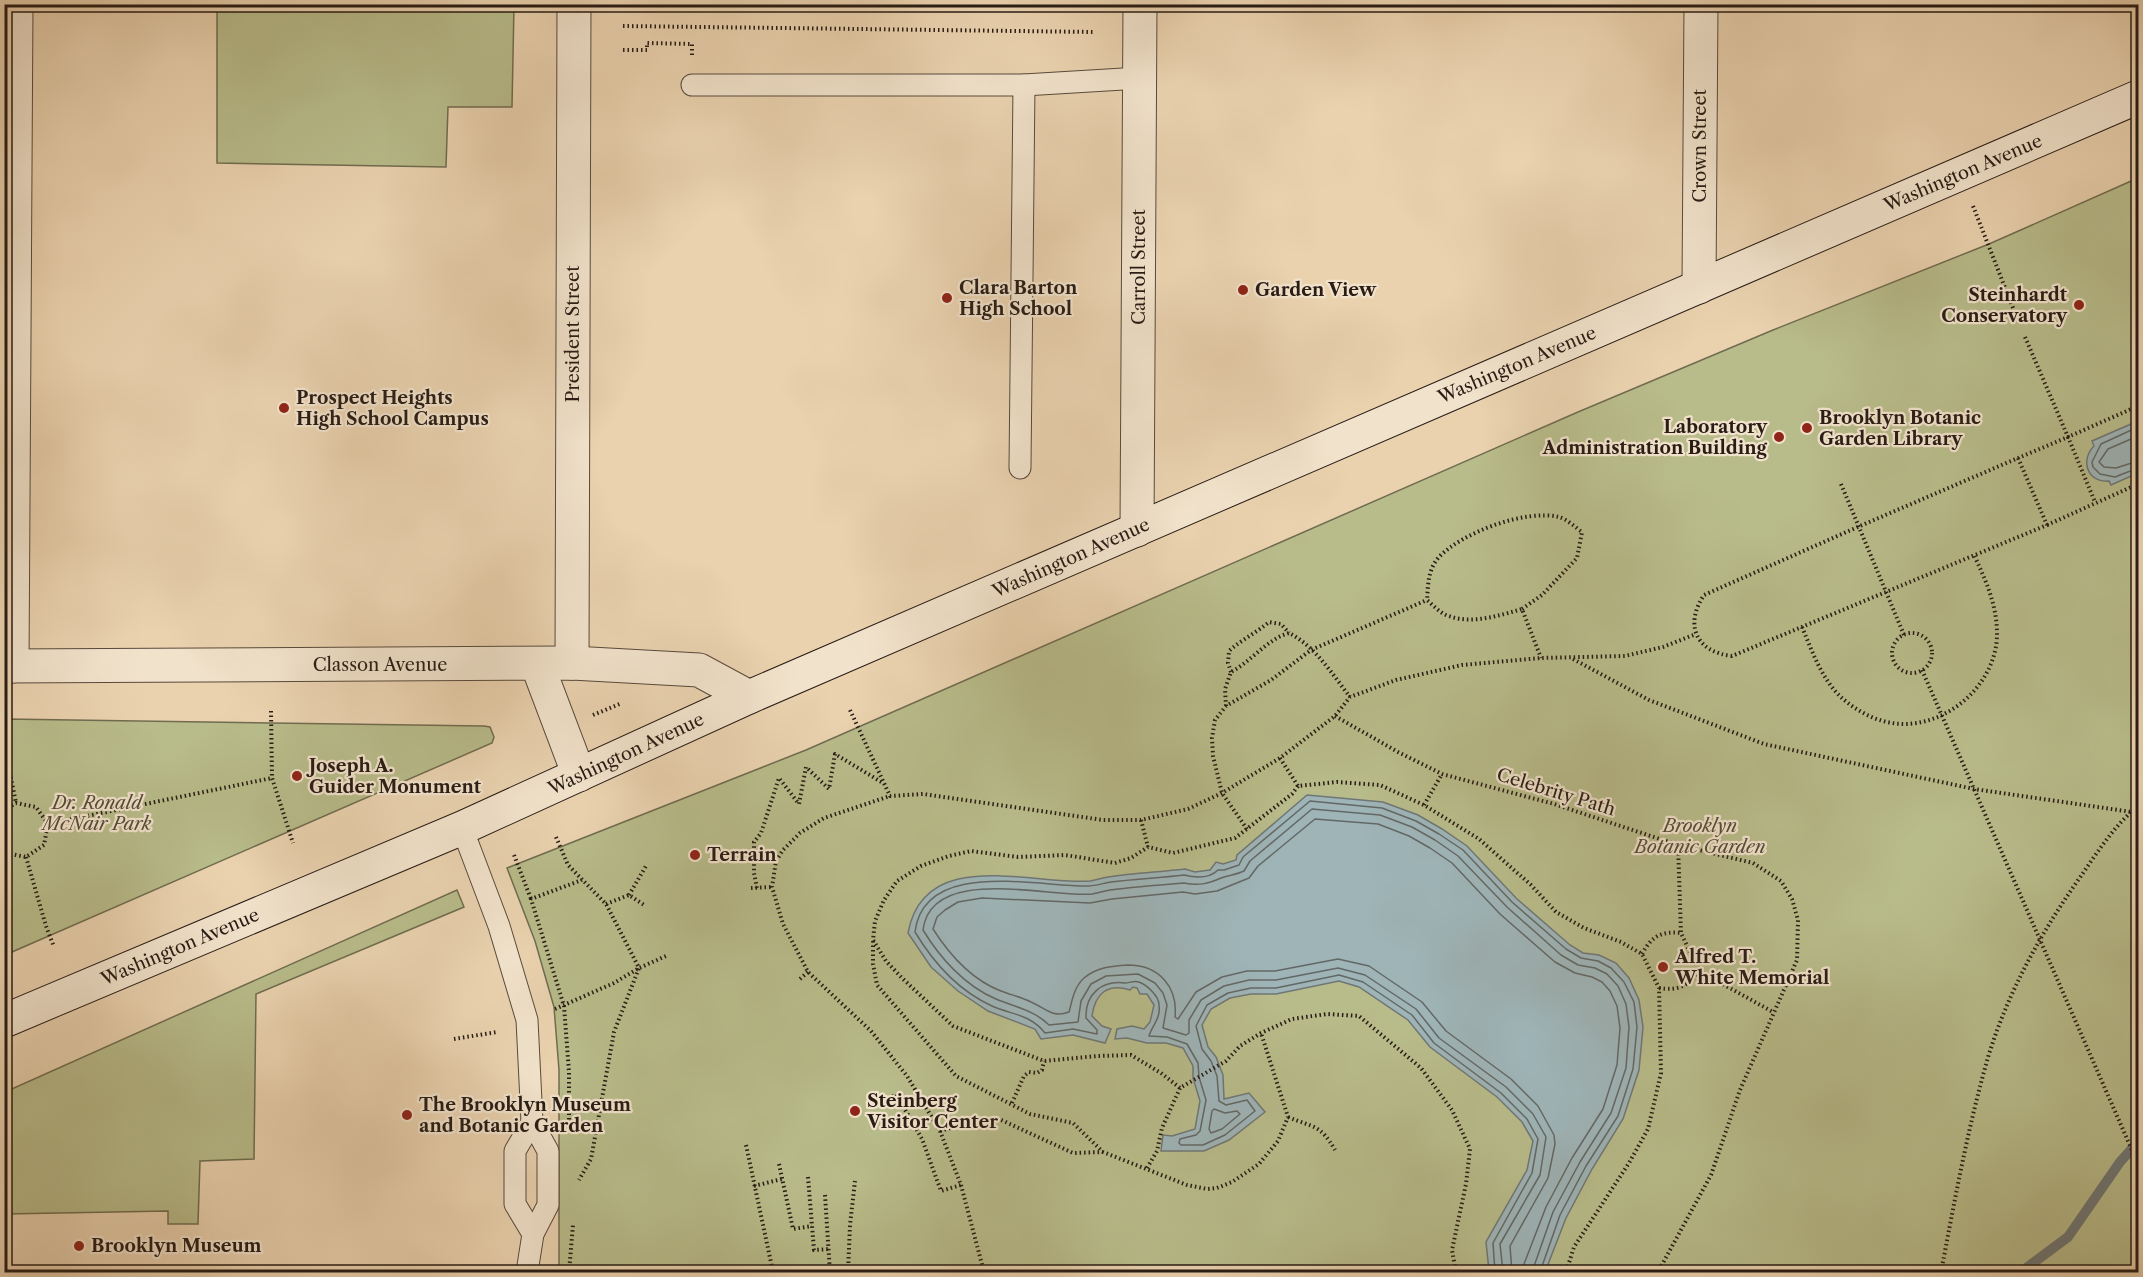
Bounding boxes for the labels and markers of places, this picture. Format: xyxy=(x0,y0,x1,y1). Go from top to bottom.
place label: Clara Barton High School xyxy=(959,277,1078,320)
place label: Garden View xyxy=(1255,279,1377,301)
marker: Garden View xyxy=(1236,283,1250,297)
place label: Steinhardt Conservatory xyxy=(1941,284,2068,327)
marker: Clara Barton High School xyxy=(940,291,954,305)
marker: Steinhardt Conservatory xyxy=(2072,298,2086,312)
place label: Prospect Heights High School Campus xyxy=(296,387,489,430)
marker: Prospect Heights High School Campus xyxy=(277,401,291,415)
place label: Brooklyn Botanic Garden Library xyxy=(1819,407,1981,450)
place label: Laboratory Administration Building xyxy=(1542,416,1768,459)
marker: Brooklyn Botanic Garden Library xyxy=(1800,421,1814,435)
marker: Laboratory Administration Building xyxy=(1772,430,1786,444)
place label: Joseph A. Guider Monument xyxy=(306,755,482,798)
marker: Joseph A. Guider Monument xyxy=(290,769,304,783)
place label: Terrain xyxy=(707,844,777,866)
marker: Terrain xyxy=(688,848,702,862)
place label: Alfred T. White Memorial xyxy=(1674,946,1829,989)
marker: Alfred T. White Memorial xyxy=(1656,960,1670,974)
place label: Steinberg Visitor Center xyxy=(866,1090,998,1133)
place label: The Brooklyn Museum and Botanic Garden xyxy=(419,1094,631,1137)
marker: Steinberg Visitor Center xyxy=(848,1104,862,1118)
marker: The Brooklyn Museum and Botanic Garden xyxy=(400,1108,414,1122)
place label: Brooklyn Museum xyxy=(91,1235,262,1257)
marker: Brooklyn Museum xyxy=(72,1239,86,1253)

